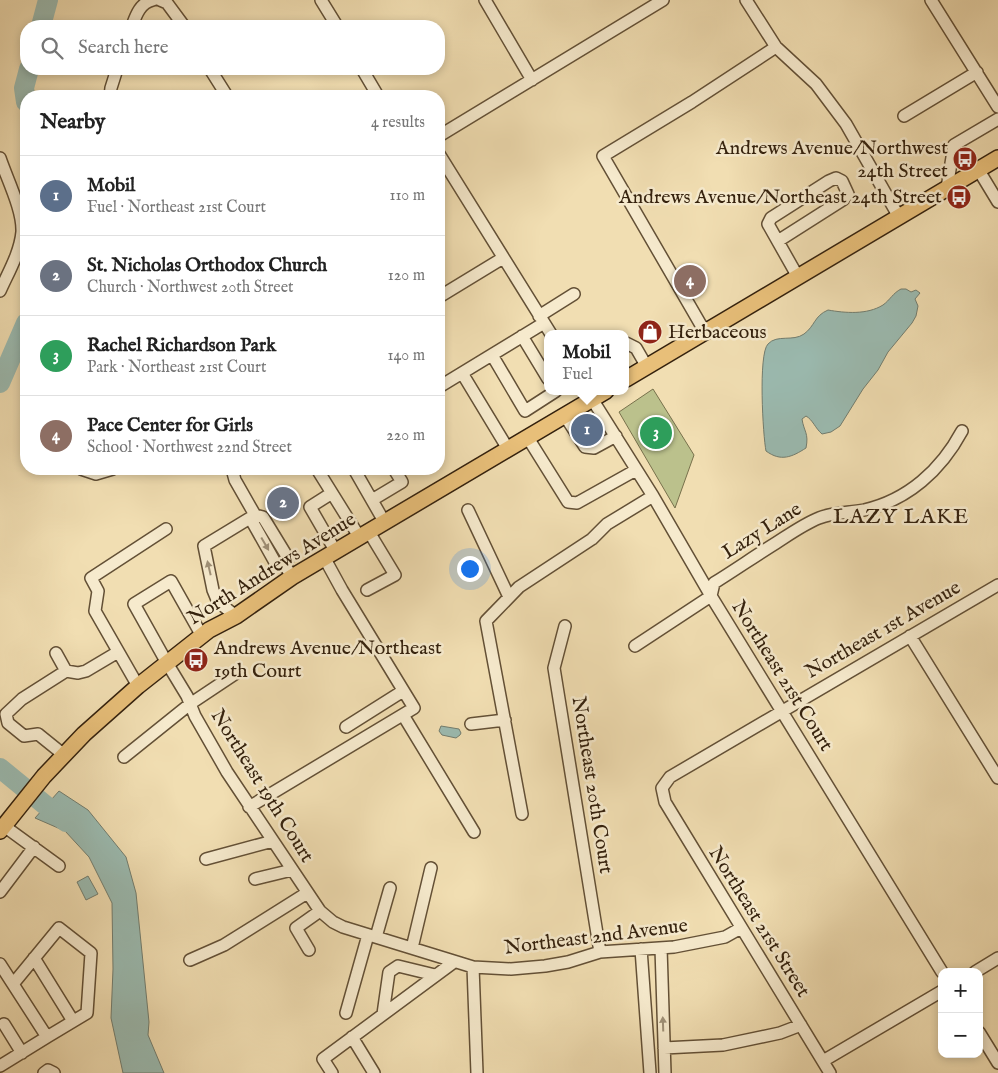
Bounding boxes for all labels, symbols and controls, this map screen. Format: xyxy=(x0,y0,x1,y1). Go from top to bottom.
search box xyxy=(20,20,445,75)
icon: search xyxy=(38,34,66,62)
text: Search here xyxy=(78,36,169,60)
text: Nearby xyxy=(40,109,105,136)
text: 4 results xyxy=(371,113,425,133)
place label: Andrews Avenue/Northwest 24th Street xyxy=(715,136,948,184)
bus stop icon: Andrews Avenue/Northwest 24th Street xyxy=(952,146,978,172)
text: Mobil xyxy=(87,174,135,198)
bus stop icon: Andrews Avenue/Northeast 24th Street xyxy=(946,184,972,210)
place label: Andrews Avenue/Northeast 24th Street xyxy=(618,185,942,210)
text: 1 xyxy=(53,186,59,206)
text: 110 m xyxy=(389,186,425,206)
text: Fuel · Northeast 21st Court xyxy=(87,198,266,218)
text: St. Nicholas Orthodox Church xyxy=(87,254,327,278)
pin: 4 xyxy=(674,262,706,300)
text: 2 xyxy=(52,266,60,286)
text: 120 m xyxy=(388,266,425,286)
text: Church · Northwest 20th Street xyxy=(87,278,294,298)
shop icon: Herbaceous xyxy=(637,319,663,345)
place label: Herbaceous xyxy=(668,320,767,345)
popup xyxy=(544,330,629,395)
text: Rachel Richardson Park xyxy=(87,334,276,358)
text: Mobil xyxy=(562,341,611,365)
text: 3 xyxy=(53,346,59,366)
text: 140 m xyxy=(387,346,425,366)
text: Park · Northeast 21st Court xyxy=(87,358,266,378)
text: Fuel xyxy=(562,365,592,385)
pin: 1 xyxy=(571,411,603,449)
text: Pace Center for Girls xyxy=(87,414,253,438)
pin: 3 xyxy=(640,414,672,452)
text: 4 xyxy=(52,426,60,446)
text: 220 m xyxy=(386,426,425,446)
text: School · Northwest 22nd Street xyxy=(87,438,292,458)
pin: 2 xyxy=(267,484,299,522)
street label: Lazy Lane xyxy=(718,497,806,565)
district label: LAZY LAKE xyxy=(833,503,969,531)
street label: North Andrews Avenue xyxy=(183,507,361,631)
one-way arrow xyxy=(261,537,269,552)
your location xyxy=(457,556,483,582)
one-way arrow xyxy=(205,561,213,576)
street label: Northeast 1st Avenue xyxy=(801,575,965,685)
street label: Northeast 21st Court xyxy=(726,596,839,756)
place label: Andrews Avenue/Northeast 19th Court xyxy=(213,636,442,684)
bus stop icon: Andrews Avenue/Northeast 19th Court xyxy=(183,647,209,673)
street label: Northeast 20th Court xyxy=(566,695,618,875)
street label: Northeast 19th Court xyxy=(205,705,319,867)
street label: Northeast 21st Street xyxy=(703,842,816,1002)
street label: Northeast 2nd Avenue xyxy=(503,913,689,961)
map controls xyxy=(938,968,983,1058)
button: + xyxy=(938,968,983,1013)
button: − xyxy=(938,1013,983,1058)
one-way arrow xyxy=(659,1016,667,1032)

